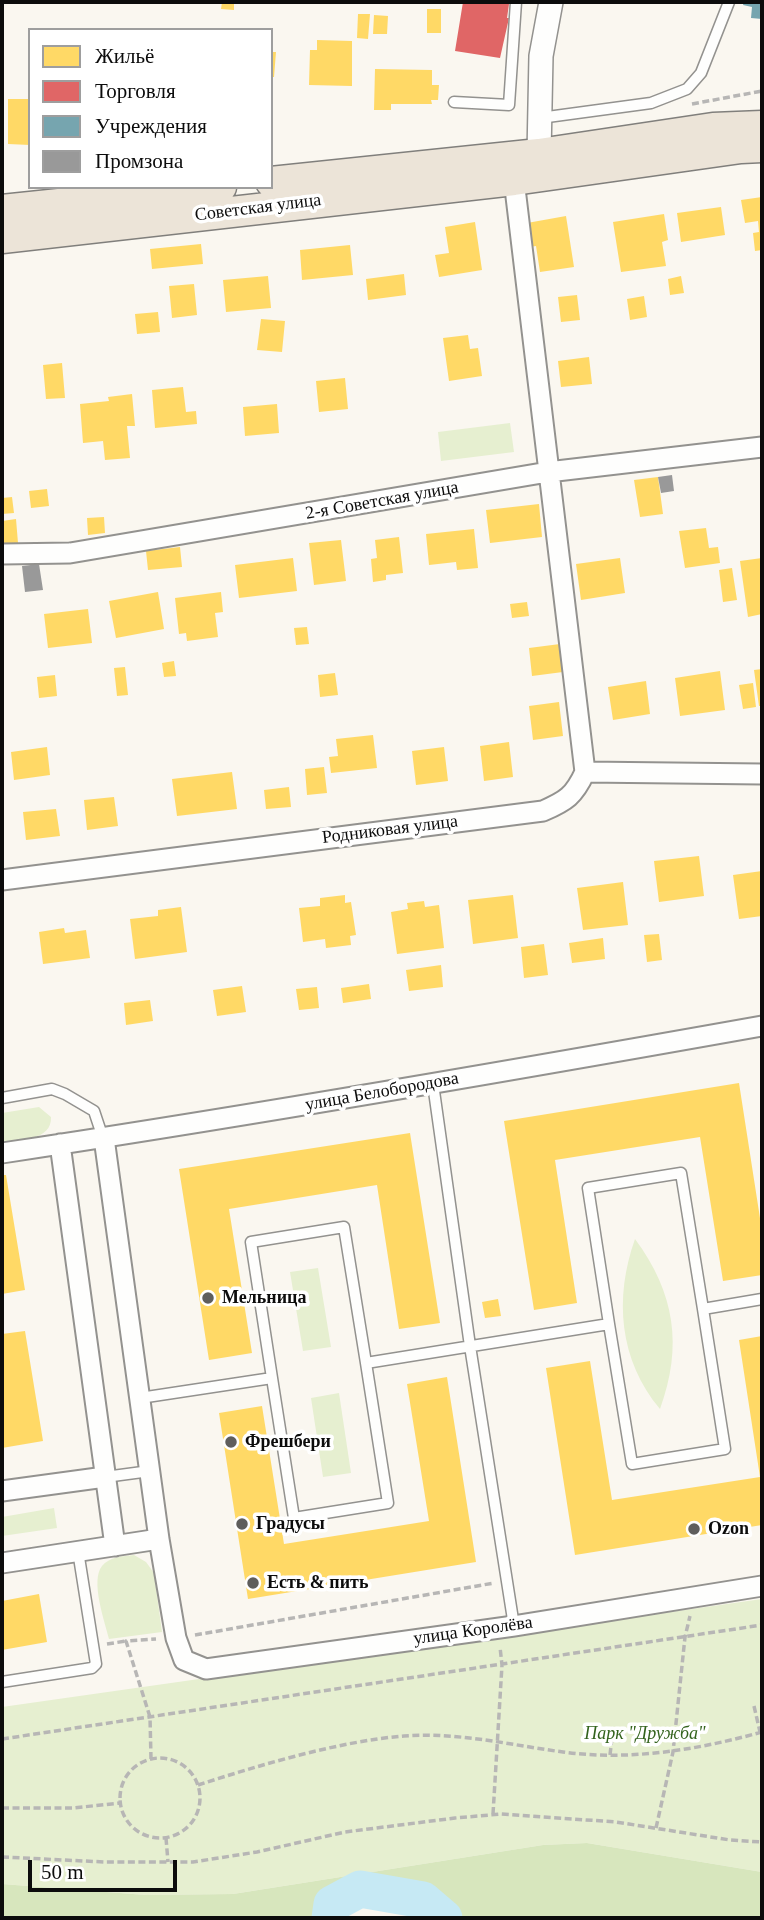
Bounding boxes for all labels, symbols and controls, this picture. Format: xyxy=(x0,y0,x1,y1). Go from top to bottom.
legend xyxy=(28,28,273,189)
text: Жильё xyxy=(95,44,154,68)
text: Торговля xyxy=(95,79,176,103)
text: Учреждения xyxy=(95,114,207,138)
text: Промзона xyxy=(95,149,183,173)
street label: Советская улица xyxy=(194,190,322,226)
street label: 2-я Советская улица xyxy=(304,477,460,525)
street label: Родниковая улица xyxy=(321,811,459,849)
street label: улица Белобородова xyxy=(304,1068,460,1116)
place label: Мельница xyxy=(222,1287,306,1309)
marker: Мельница xyxy=(200,1290,216,1306)
place label: Фрешбери xyxy=(245,1431,331,1453)
marker: Фрешбери xyxy=(223,1434,239,1450)
place label: Градусы xyxy=(256,1513,325,1535)
marker: Градусы xyxy=(234,1516,250,1532)
place label: Ozon xyxy=(708,1518,749,1540)
marker: Ozon xyxy=(686,1521,702,1537)
place label: Есть & пить xyxy=(267,1572,368,1594)
marker: Есть & пить xyxy=(245,1575,261,1591)
street label: улица Королёва xyxy=(412,1612,534,1650)
park label: Парк "Дружба" xyxy=(584,1723,706,1745)
scale bar xyxy=(32,1846,180,1890)
text: 50 m xyxy=(41,1860,84,1884)

